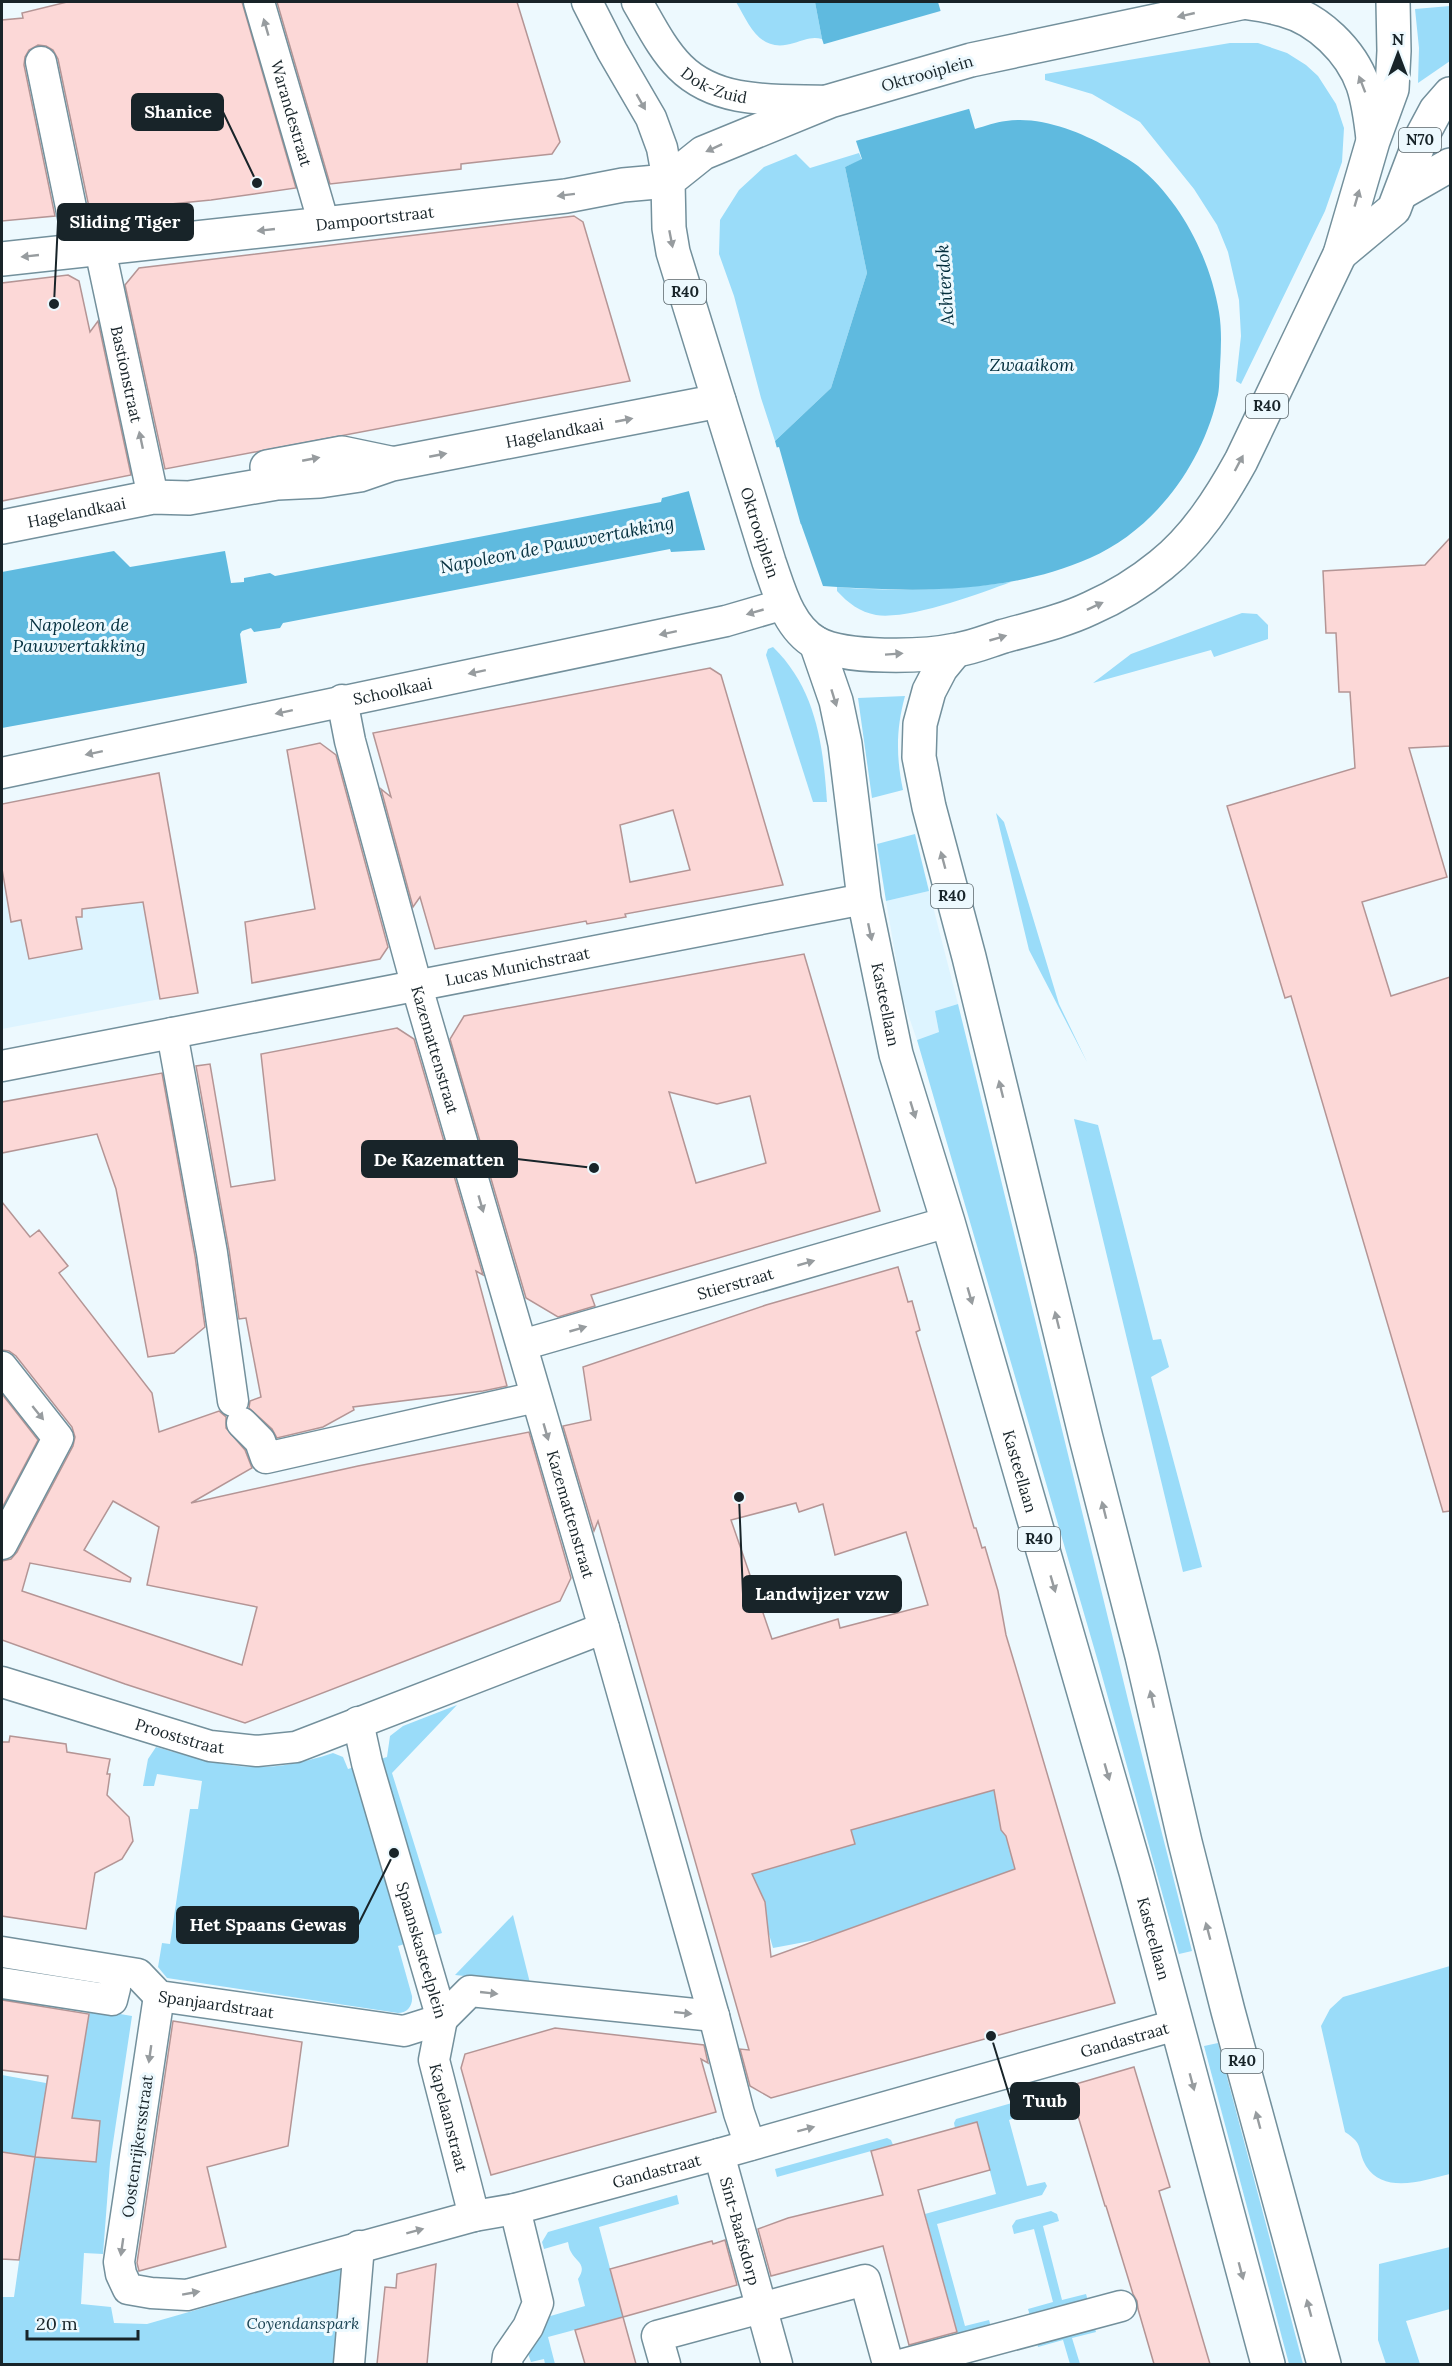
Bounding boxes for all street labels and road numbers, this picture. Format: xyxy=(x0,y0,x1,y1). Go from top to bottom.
street label: Oktrooiplein xyxy=(879,50,975,96)
street label: Warandestraat xyxy=(267,58,317,170)
street label: Dok-Zuid xyxy=(677,63,749,107)
road number: N70 xyxy=(1399,128,1441,152)
street label: Dampoortstraat xyxy=(315,201,436,235)
road number: R40 xyxy=(664,280,706,304)
street label: Bastionstraat xyxy=(107,324,147,425)
road number: R40 xyxy=(1246,394,1288,418)
street label: Hagelandkaai xyxy=(504,413,605,452)
street label: Oktrooiplein xyxy=(736,484,784,581)
street label: Hagelandkaai xyxy=(26,493,127,532)
street label: Schoolkaai xyxy=(351,673,434,709)
road number: R40 xyxy=(931,884,973,908)
street label: Lucas Munichstraat xyxy=(443,942,592,990)
street label: Kasteellaan xyxy=(867,961,904,1048)
street label: Kazemattenstraat xyxy=(407,983,464,1117)
street label: Stierstraat xyxy=(695,1263,776,1304)
street label: Kasteellaan xyxy=(999,1428,1042,1515)
street label: Kazemattenstraat xyxy=(543,1448,599,1581)
road number: R40 xyxy=(1018,1527,1060,1551)
street label: Prooststraat xyxy=(133,1714,226,1758)
street label: Spaanskasteelplein xyxy=(392,1880,451,2021)
street label: Kasteellaan xyxy=(1133,1895,1175,1982)
street label: Spanjaardstraat xyxy=(157,1986,276,2022)
street label: Gandastraat xyxy=(1078,2017,1172,2062)
road number: R40 xyxy=(1221,2049,1263,2073)
street label: Kapelaanstraat xyxy=(425,2061,472,2175)
street label: Oostenrijkersstraat xyxy=(117,2072,157,2219)
street label: Gandastraat xyxy=(610,2149,704,2192)
street label: Sint-Baafsdorp xyxy=(716,2175,765,2288)

